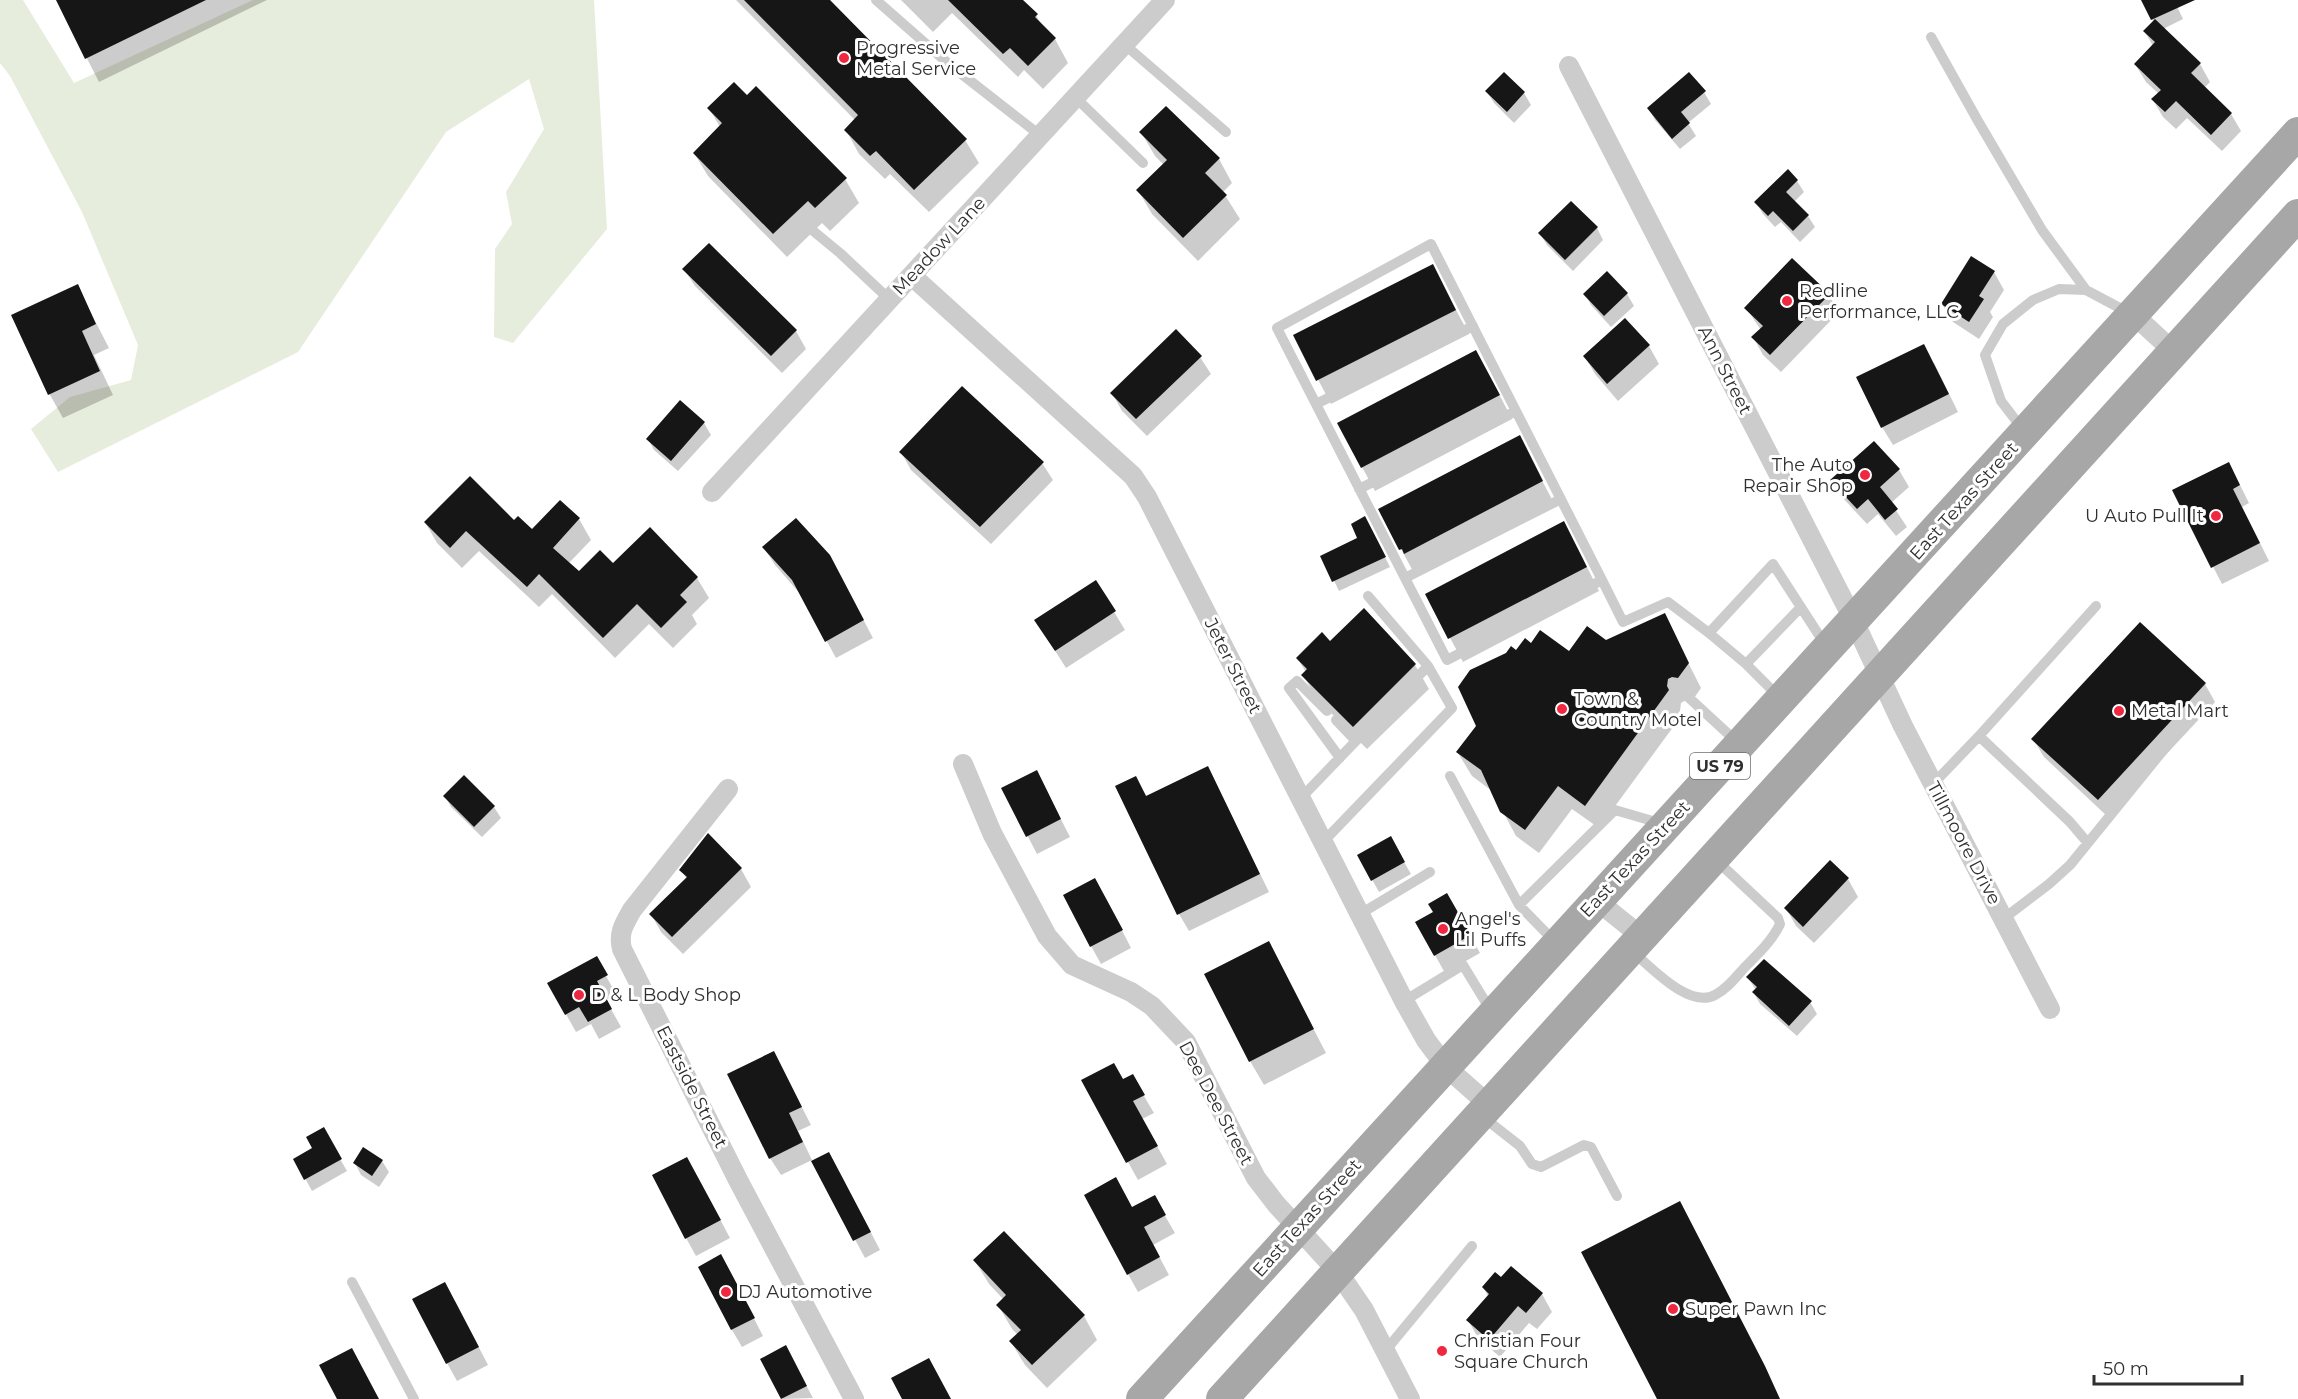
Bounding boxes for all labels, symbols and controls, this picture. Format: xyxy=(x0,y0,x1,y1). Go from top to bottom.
place label: Progressive Metal Service xyxy=(856,37,976,80)
marker: Progressive Metal Service xyxy=(837,51,851,65)
street label: Meadow Lane xyxy=(888,192,990,300)
place label: Redline Performance, LLC xyxy=(1799,280,1959,323)
marker: Redline Performance, LLC xyxy=(1780,294,1794,308)
street label: Ann Street xyxy=(1693,322,1757,418)
street label: East Texas Street xyxy=(1905,437,2023,565)
place label: The Auto Repair Shop xyxy=(1743,454,1853,497)
marker: The Auto Repair Shop xyxy=(1858,468,1872,482)
place label: U Auto Pull It xyxy=(2085,505,2204,527)
marker: U Auto Pull It xyxy=(2209,509,2223,523)
street label: Jeter Street xyxy=(1199,614,1266,717)
place label: Town & Country Motel xyxy=(1574,688,1702,731)
place label: Metal Mart xyxy=(2131,700,2229,722)
marker: Town & Country Motel xyxy=(1555,702,1569,716)
marker: Metal Mart xyxy=(2112,704,2126,718)
road number: US 79 xyxy=(1690,753,1750,779)
street label: Tillmoore Drive xyxy=(1922,778,2006,908)
street label: East Texas Street xyxy=(1575,796,1695,922)
place label: Angel's Lil Puffs xyxy=(1455,908,1526,951)
marker: Angel's Lil Puffs xyxy=(1436,922,1450,936)
place label: D & L Body Shop xyxy=(591,984,741,1006)
marker: D & L Body Shop xyxy=(572,988,586,1002)
street label: Eastside Street xyxy=(652,1022,732,1152)
street label: Dee Dee Street xyxy=(1174,1037,1258,1169)
street label: East Texas Street xyxy=(1248,1154,1366,1282)
place label: DJ Automotive xyxy=(738,1281,872,1303)
marker: DJ Automotive xyxy=(719,1285,733,1299)
place label: Super Pawn Inc xyxy=(1685,1298,1827,1320)
marker: Super Pawn Inc xyxy=(1666,1302,1680,1316)
place label: Christian Four Square Church xyxy=(1454,1330,1589,1373)
marker: Christian Four Square Church xyxy=(1435,1344,1449,1358)
scale bar xyxy=(2094,1348,2242,1386)
text: 50 m xyxy=(2103,1358,2149,1380)

